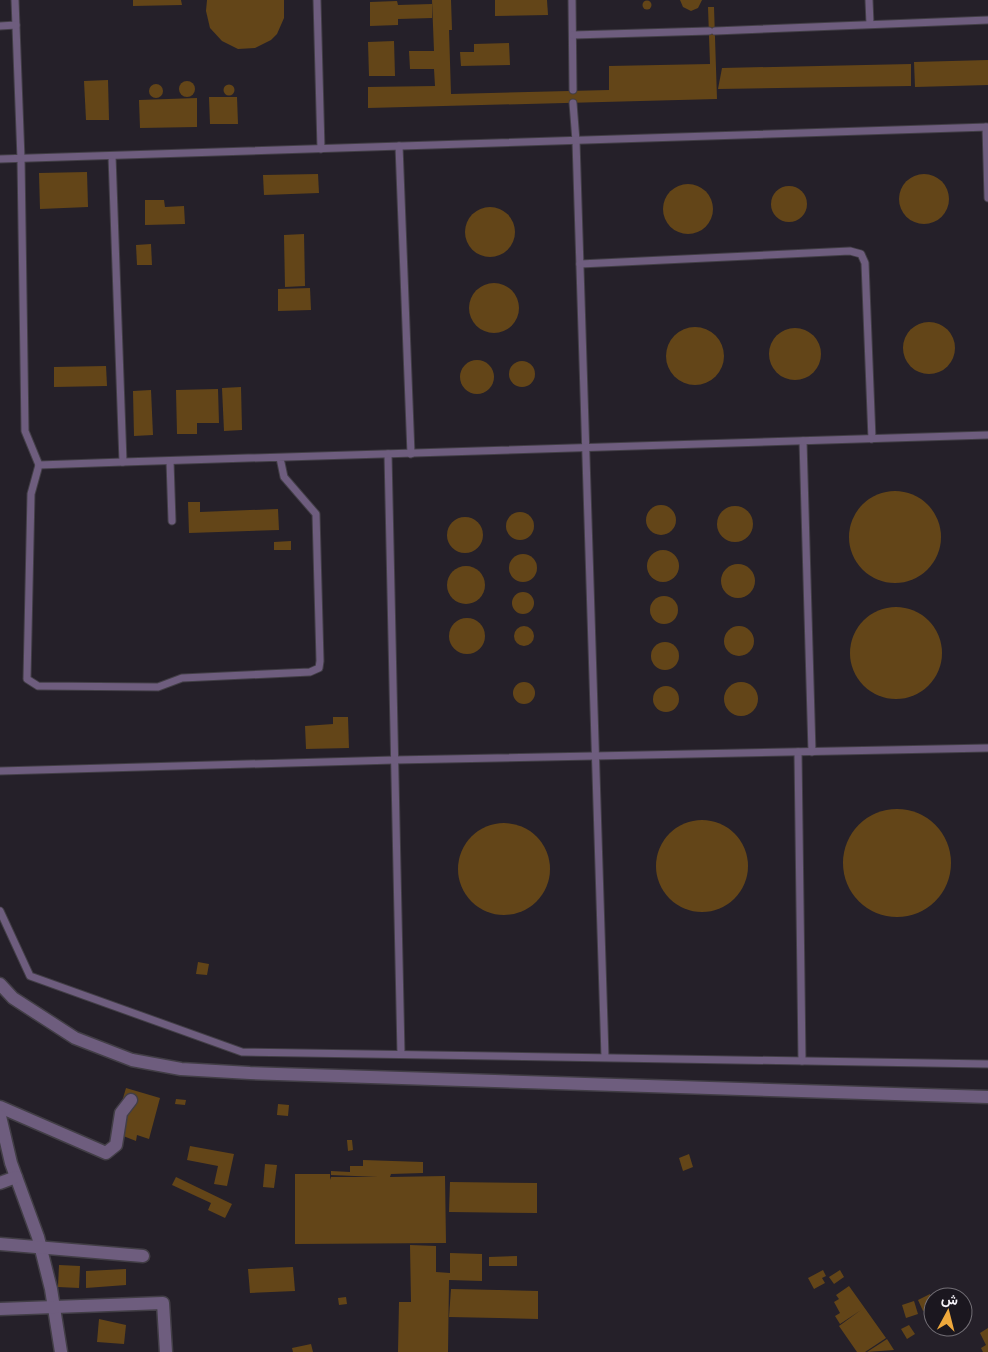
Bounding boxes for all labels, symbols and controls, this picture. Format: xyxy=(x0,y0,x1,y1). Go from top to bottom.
north arrow xyxy=(923,1287,973,1337)
text: ش xyxy=(940,1290,959,1309)

